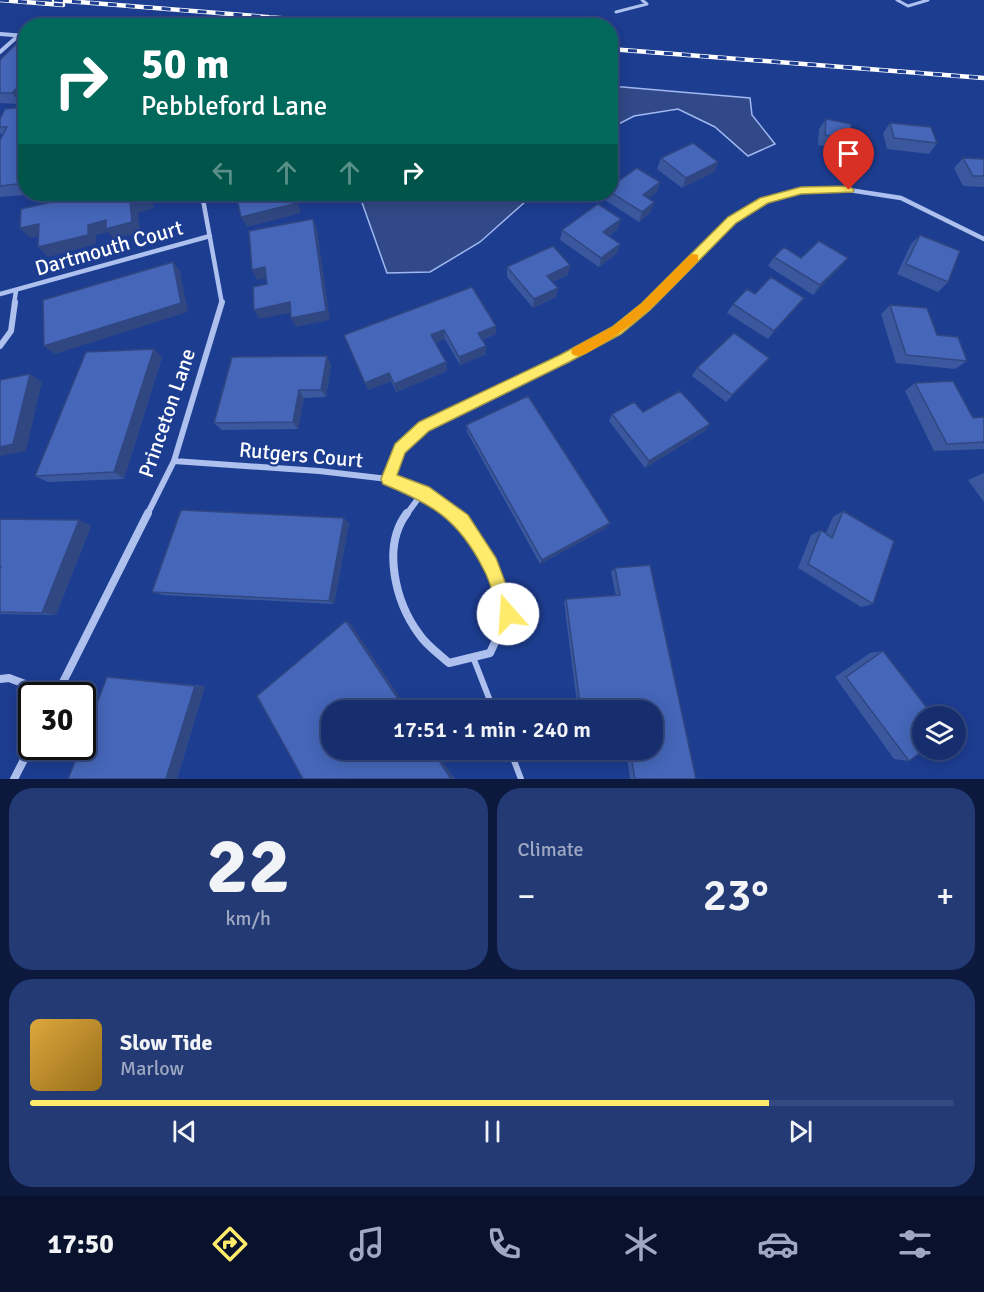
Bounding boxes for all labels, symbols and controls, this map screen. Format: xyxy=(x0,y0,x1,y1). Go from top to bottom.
text: 50 m xyxy=(141,39,230,90)
icon: right xyxy=(42,42,120,120)
text: Pebbleford Lane xyxy=(141,90,327,123)
pin xyxy=(823,128,874,190)
icon: arrive xyxy=(832,137,865,170)
icon: left xyxy=(207,156,240,189)
icon: ahead xyxy=(270,156,303,189)
icon: ahead xyxy=(333,156,366,189)
icon: right xyxy=(396,156,429,189)
street label: Dartmouth Court xyxy=(32,214,186,282)
street label: Princeton Lane xyxy=(133,345,201,481)
street label: Rutgers Court xyxy=(238,437,364,473)
position arrow xyxy=(476,582,540,646)
speed limit sign: 30 xyxy=(18,682,96,760)
map controls xyxy=(912,706,966,760)
button: layers xyxy=(912,706,966,760)
text: 17:51 · 1 min · 240 m xyxy=(393,716,591,743)
text: 22 xyxy=(206,819,290,915)
text: Climate xyxy=(518,837,583,862)
text: 23° xyxy=(703,868,769,923)
text: − xyxy=(518,876,535,917)
text: + xyxy=(936,876,954,917)
text: km/h xyxy=(226,906,271,931)
text: Slow Tide xyxy=(120,1029,212,1056)
text: Marlow xyxy=(120,1056,184,1081)
icon: previous xyxy=(168,1115,201,1148)
icon: pause xyxy=(476,1115,509,1148)
icon: next xyxy=(784,1115,817,1148)
icon: directions xyxy=(209,1223,251,1265)
icon: music xyxy=(346,1223,388,1265)
icon: phone xyxy=(483,1223,525,1265)
icon: climate xyxy=(620,1223,662,1265)
icon: car xyxy=(757,1223,799,1265)
icon: filters xyxy=(894,1223,936,1265)
text: 17:50 xyxy=(48,1228,114,1261)

